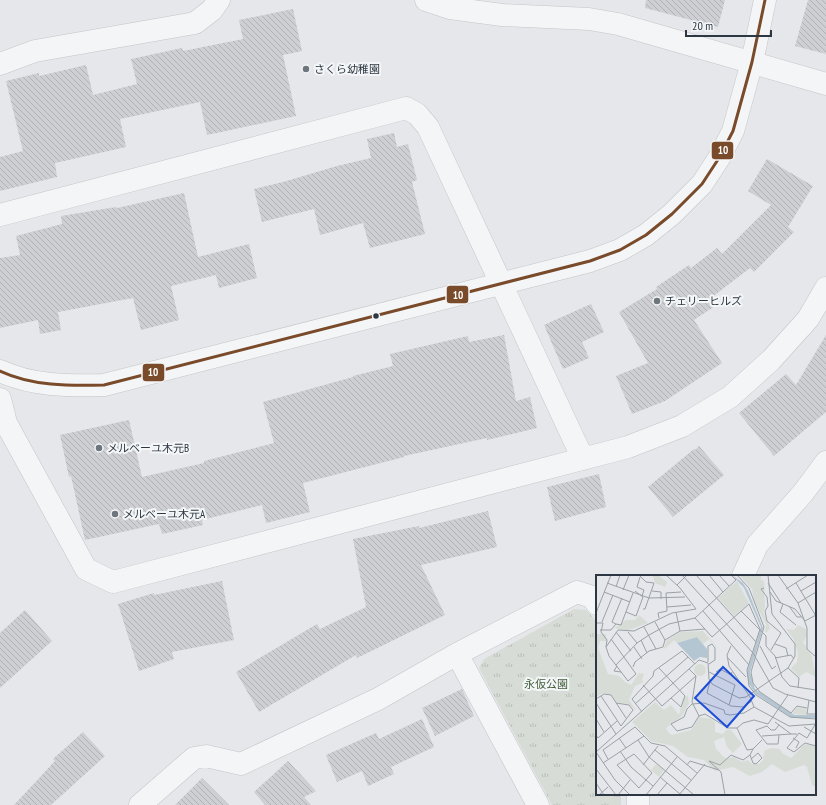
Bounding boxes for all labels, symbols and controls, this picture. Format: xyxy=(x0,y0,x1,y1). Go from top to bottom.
scale bar xyxy=(686,12,771,38)
text: 20 m xyxy=(692,18,713,33)
place label: さくら幼稚園 xyxy=(314,62,380,76)
marker: さくら幼稚園 xyxy=(301,64,311,74)
line badge: 10 xyxy=(711,141,734,160)
text: 10 xyxy=(718,143,728,157)
line badge: 10 xyxy=(446,285,469,304)
text: 10 xyxy=(453,288,463,302)
place label: チェリーヒルズ xyxy=(665,294,742,308)
marker: チェリーヒルズ xyxy=(652,296,662,306)
unlabelled marker xyxy=(371,311,381,321)
line badge: 10 xyxy=(142,363,165,382)
text: 10 xyxy=(148,365,158,379)
place label: メルベーユ木元B xyxy=(107,441,189,455)
marker: メルベーユ木元B xyxy=(94,443,104,453)
place label: メルベーユ木元A xyxy=(123,507,206,521)
marker: メルベーユ木元A xyxy=(110,509,120,519)
inset map xyxy=(596,575,816,795)
park label: 永仮公園 xyxy=(524,677,568,691)

